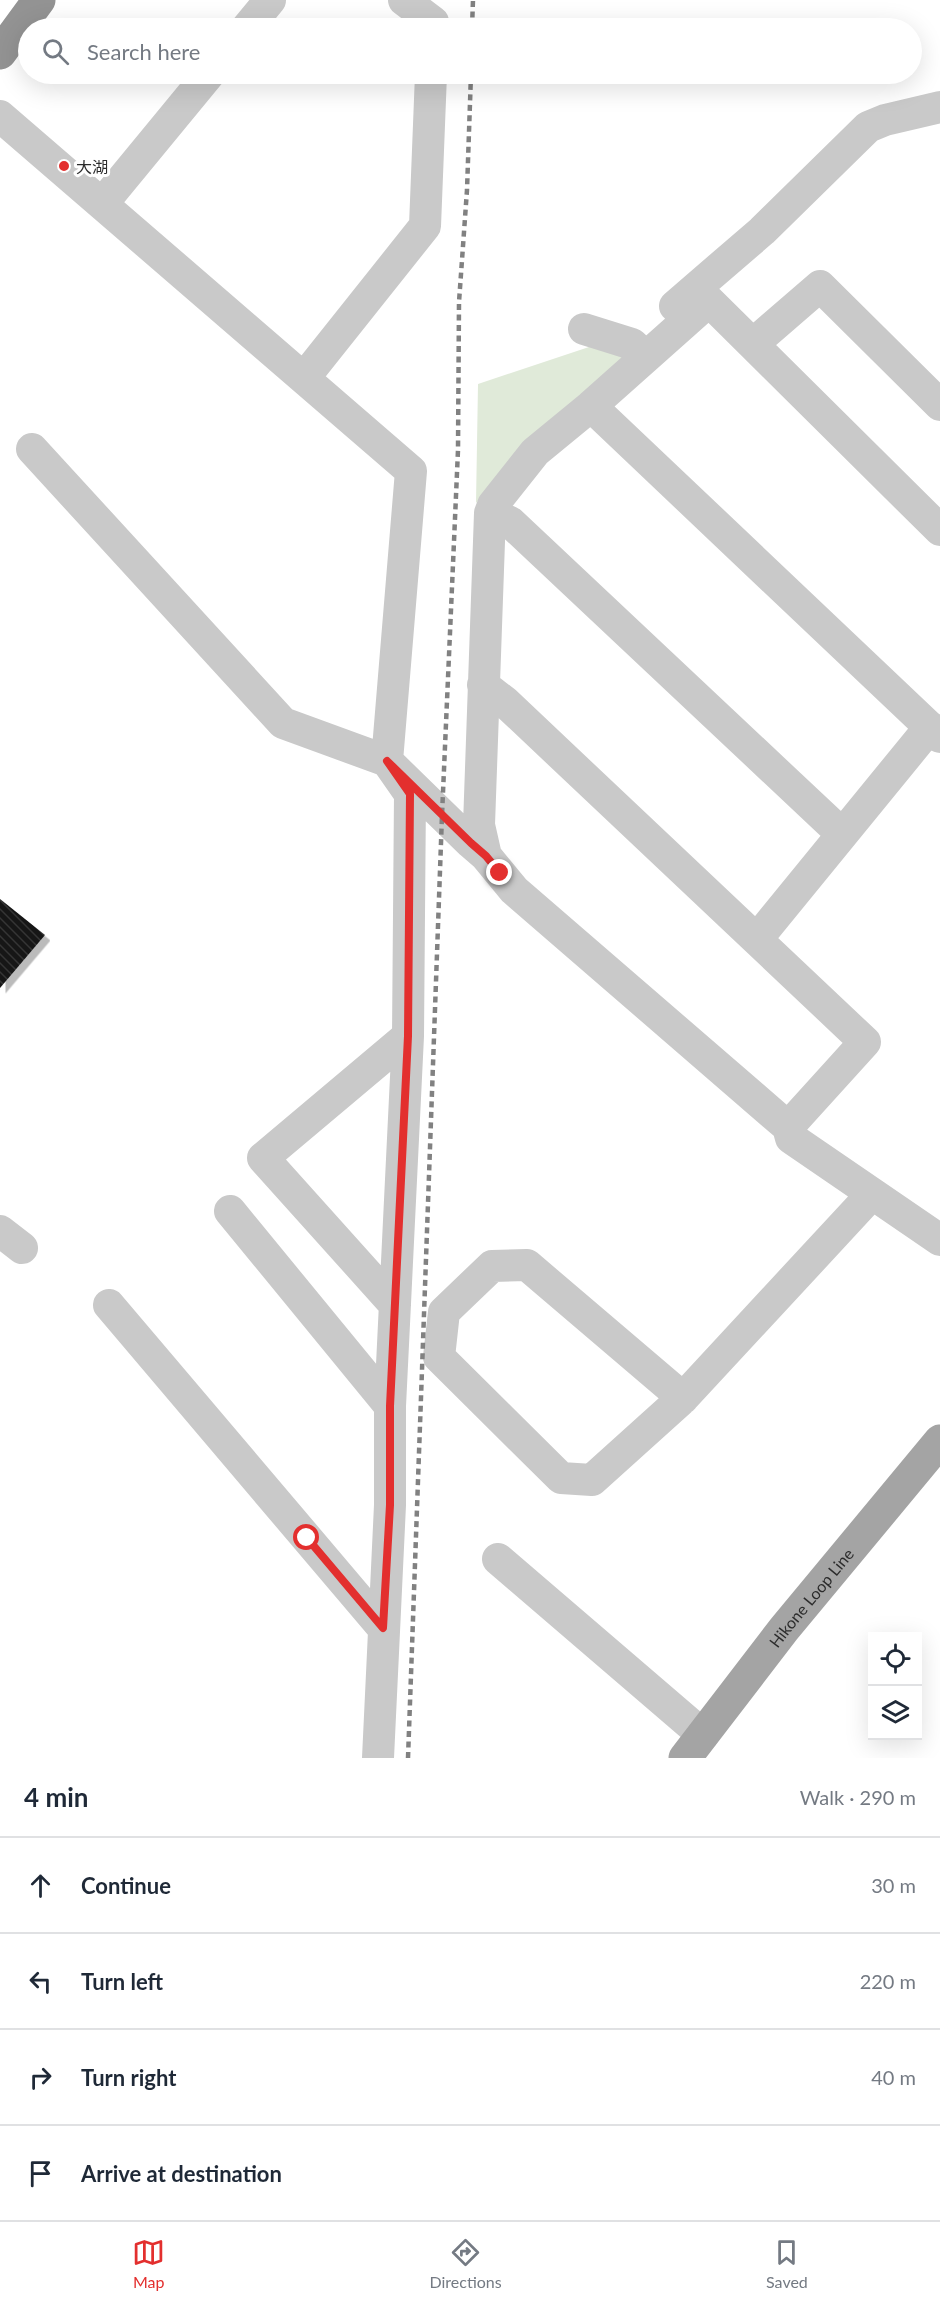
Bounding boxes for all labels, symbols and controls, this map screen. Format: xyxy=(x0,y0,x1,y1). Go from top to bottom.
search box xyxy=(18,18,922,84)
icon: search xyxy=(39,35,72,68)
text: Search here xyxy=(87,38,200,65)
place label: 大湖 xyxy=(76,157,108,176)
marker: 大湖 xyxy=(57,159,71,173)
route end xyxy=(486,859,512,885)
route start xyxy=(293,1524,319,1550)
street label: Hikone Loop Line xyxy=(764,1544,857,1651)
map controls xyxy=(868,1632,922,1740)
button: locate xyxy=(868,1632,922,1686)
button: layers xyxy=(868,1686,922,1740)
text: 4 min xyxy=(24,1781,88,1813)
text: Walk · 290 m xyxy=(800,1785,916,1809)
icon: ahead xyxy=(24,1869,57,1902)
text: Continue xyxy=(81,1872,171,1899)
text: 30 m xyxy=(871,1873,916,1897)
icon: left xyxy=(24,1965,57,1998)
text: Turn left xyxy=(81,1968,163,1995)
text: 220 m xyxy=(860,1969,916,1993)
icon: right xyxy=(24,2061,57,2094)
text: Turn right xyxy=(81,2064,176,2091)
text: 40 m xyxy=(871,2065,916,2089)
icon: arrive xyxy=(24,2157,57,2190)
text: Arrive at destination xyxy=(81,2160,282,2187)
tab: Map xyxy=(132,2236,165,2291)
tab: Directions xyxy=(429,2236,502,2291)
tab: Saved xyxy=(766,2236,808,2291)

